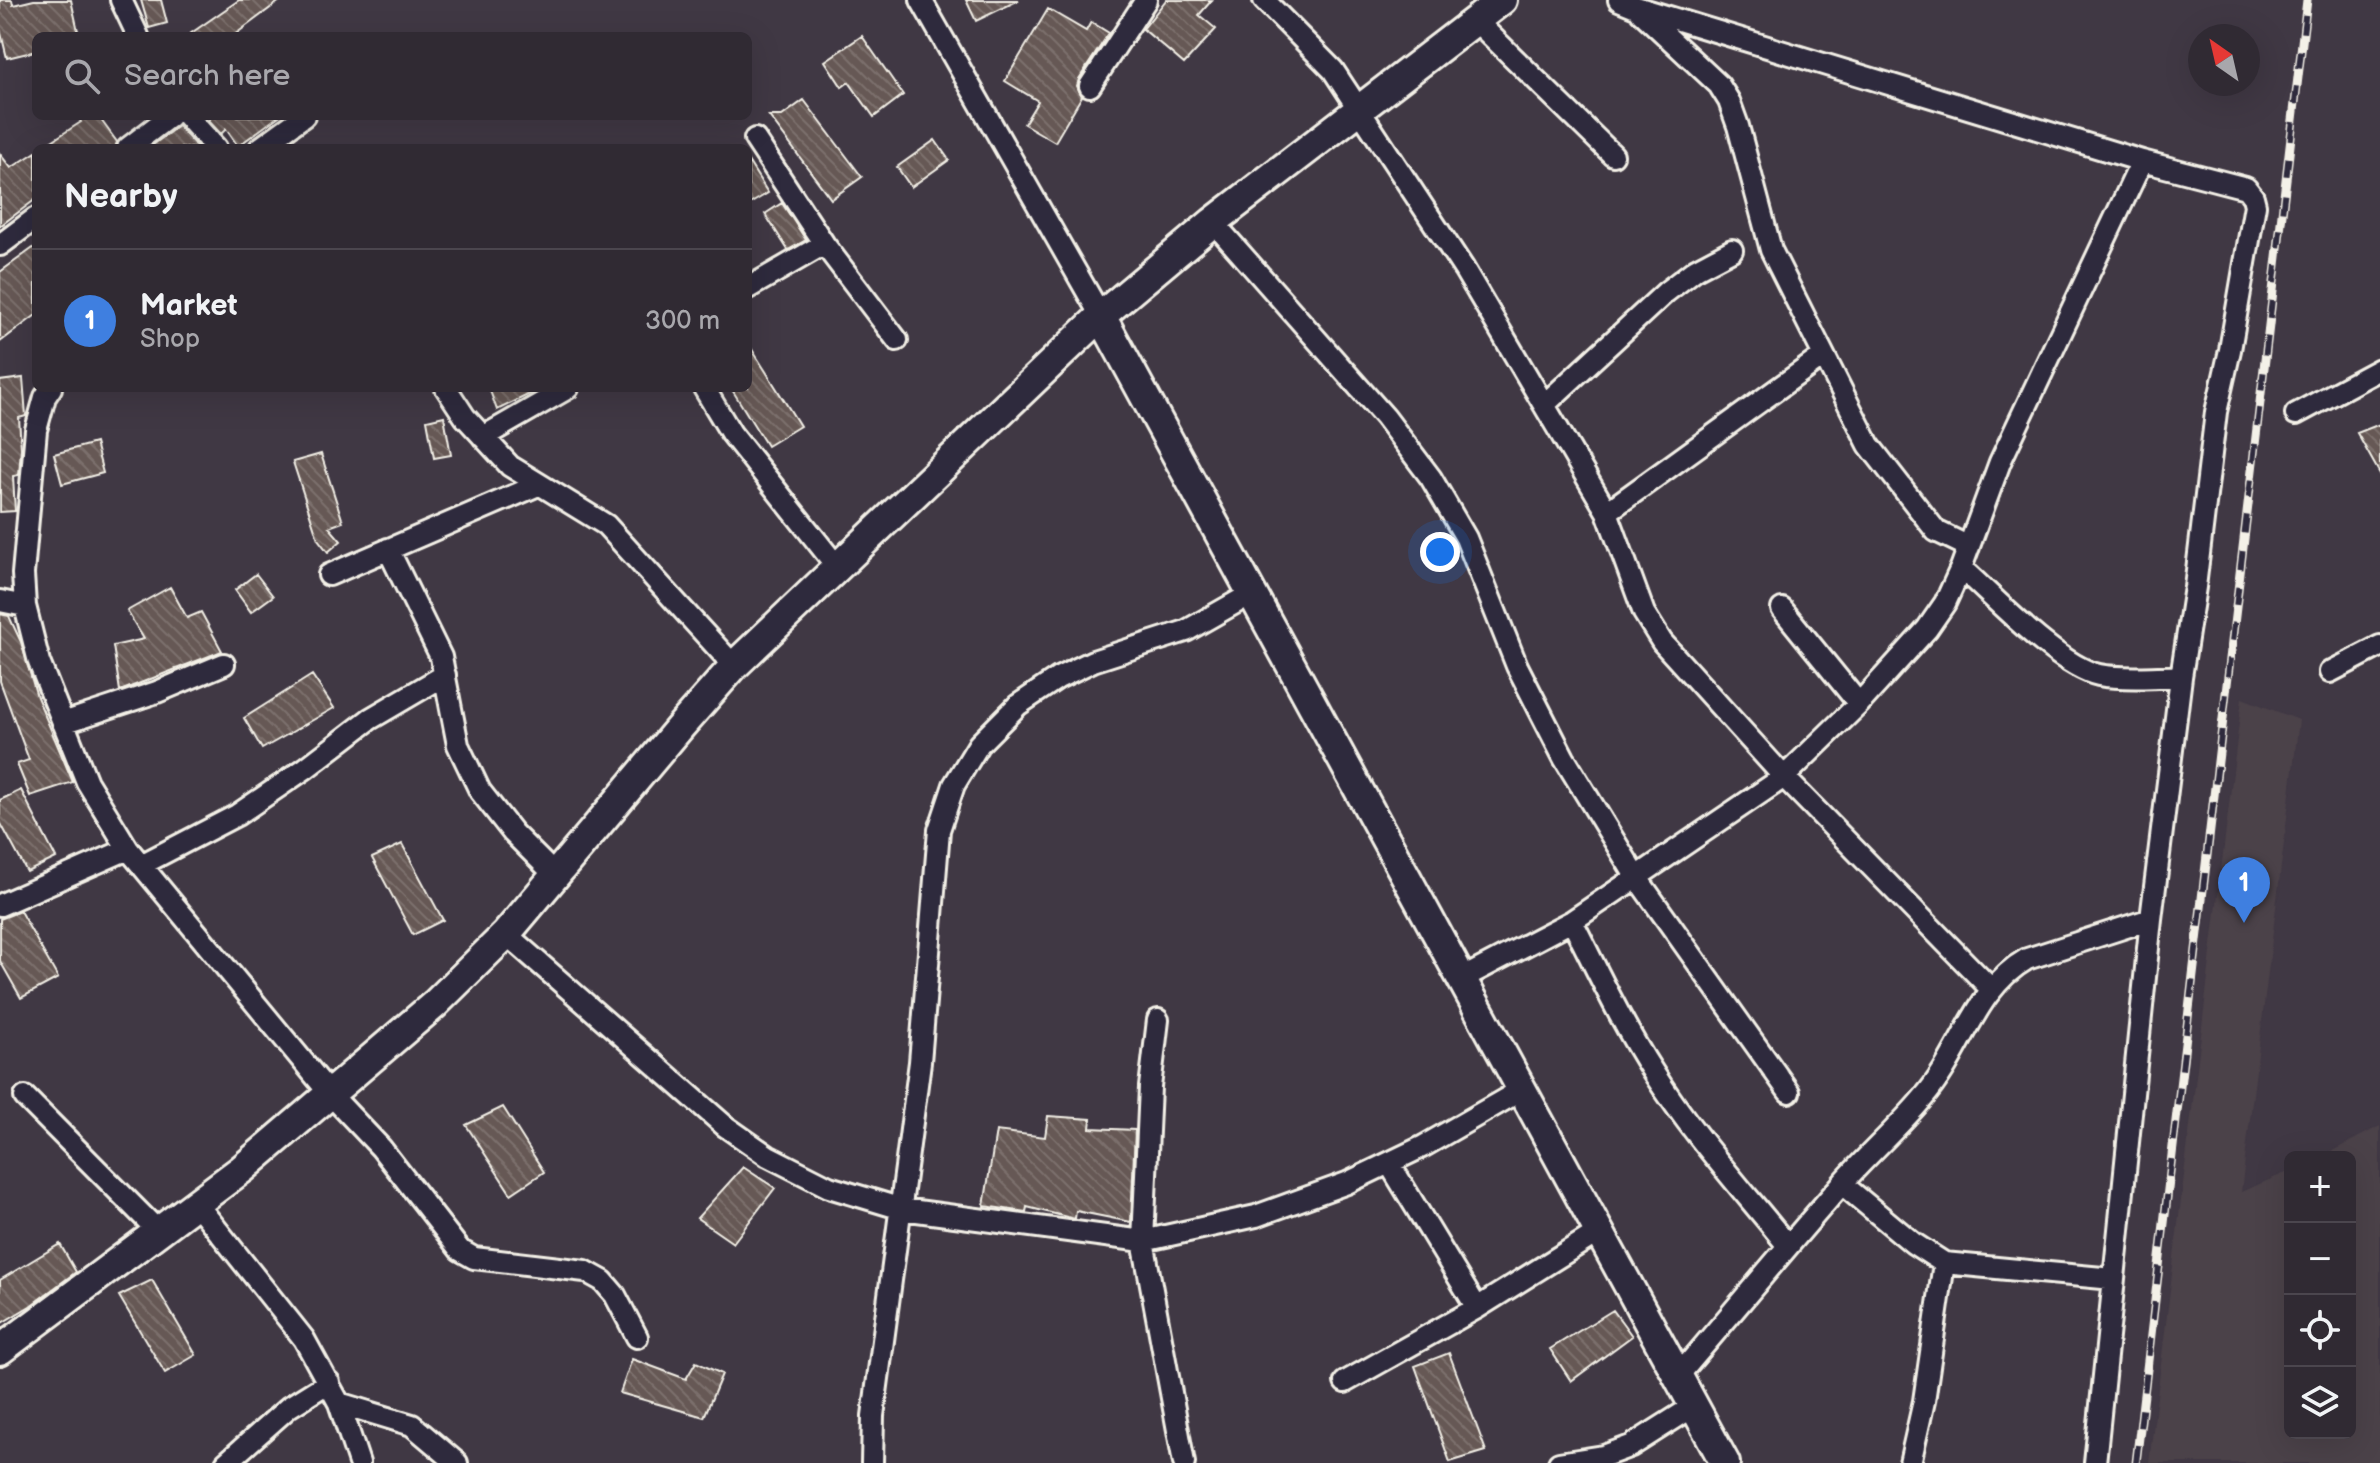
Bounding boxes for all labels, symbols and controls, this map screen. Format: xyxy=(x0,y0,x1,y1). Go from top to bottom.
north arrow xyxy=(2188,24,2260,96)
search box xyxy=(32,32,752,120)
icon: search xyxy=(60,54,104,98)
text: Search here xyxy=(124,58,290,94)
text: Nearby xyxy=(64,176,178,217)
text: Market xyxy=(140,288,237,324)
text: 1 xyxy=(85,306,95,337)
text: 300 m xyxy=(645,306,720,337)
text: Shop xyxy=(140,324,200,355)
your location xyxy=(1420,532,1460,572)
pin: 1 xyxy=(2218,857,2270,923)
map controls xyxy=(2284,1151,2356,1439)
button: + xyxy=(2284,1151,2356,1223)
button: − xyxy=(2284,1223,2356,1295)
button: locate xyxy=(2284,1295,2356,1367)
button: layers xyxy=(2284,1367,2356,1439)

